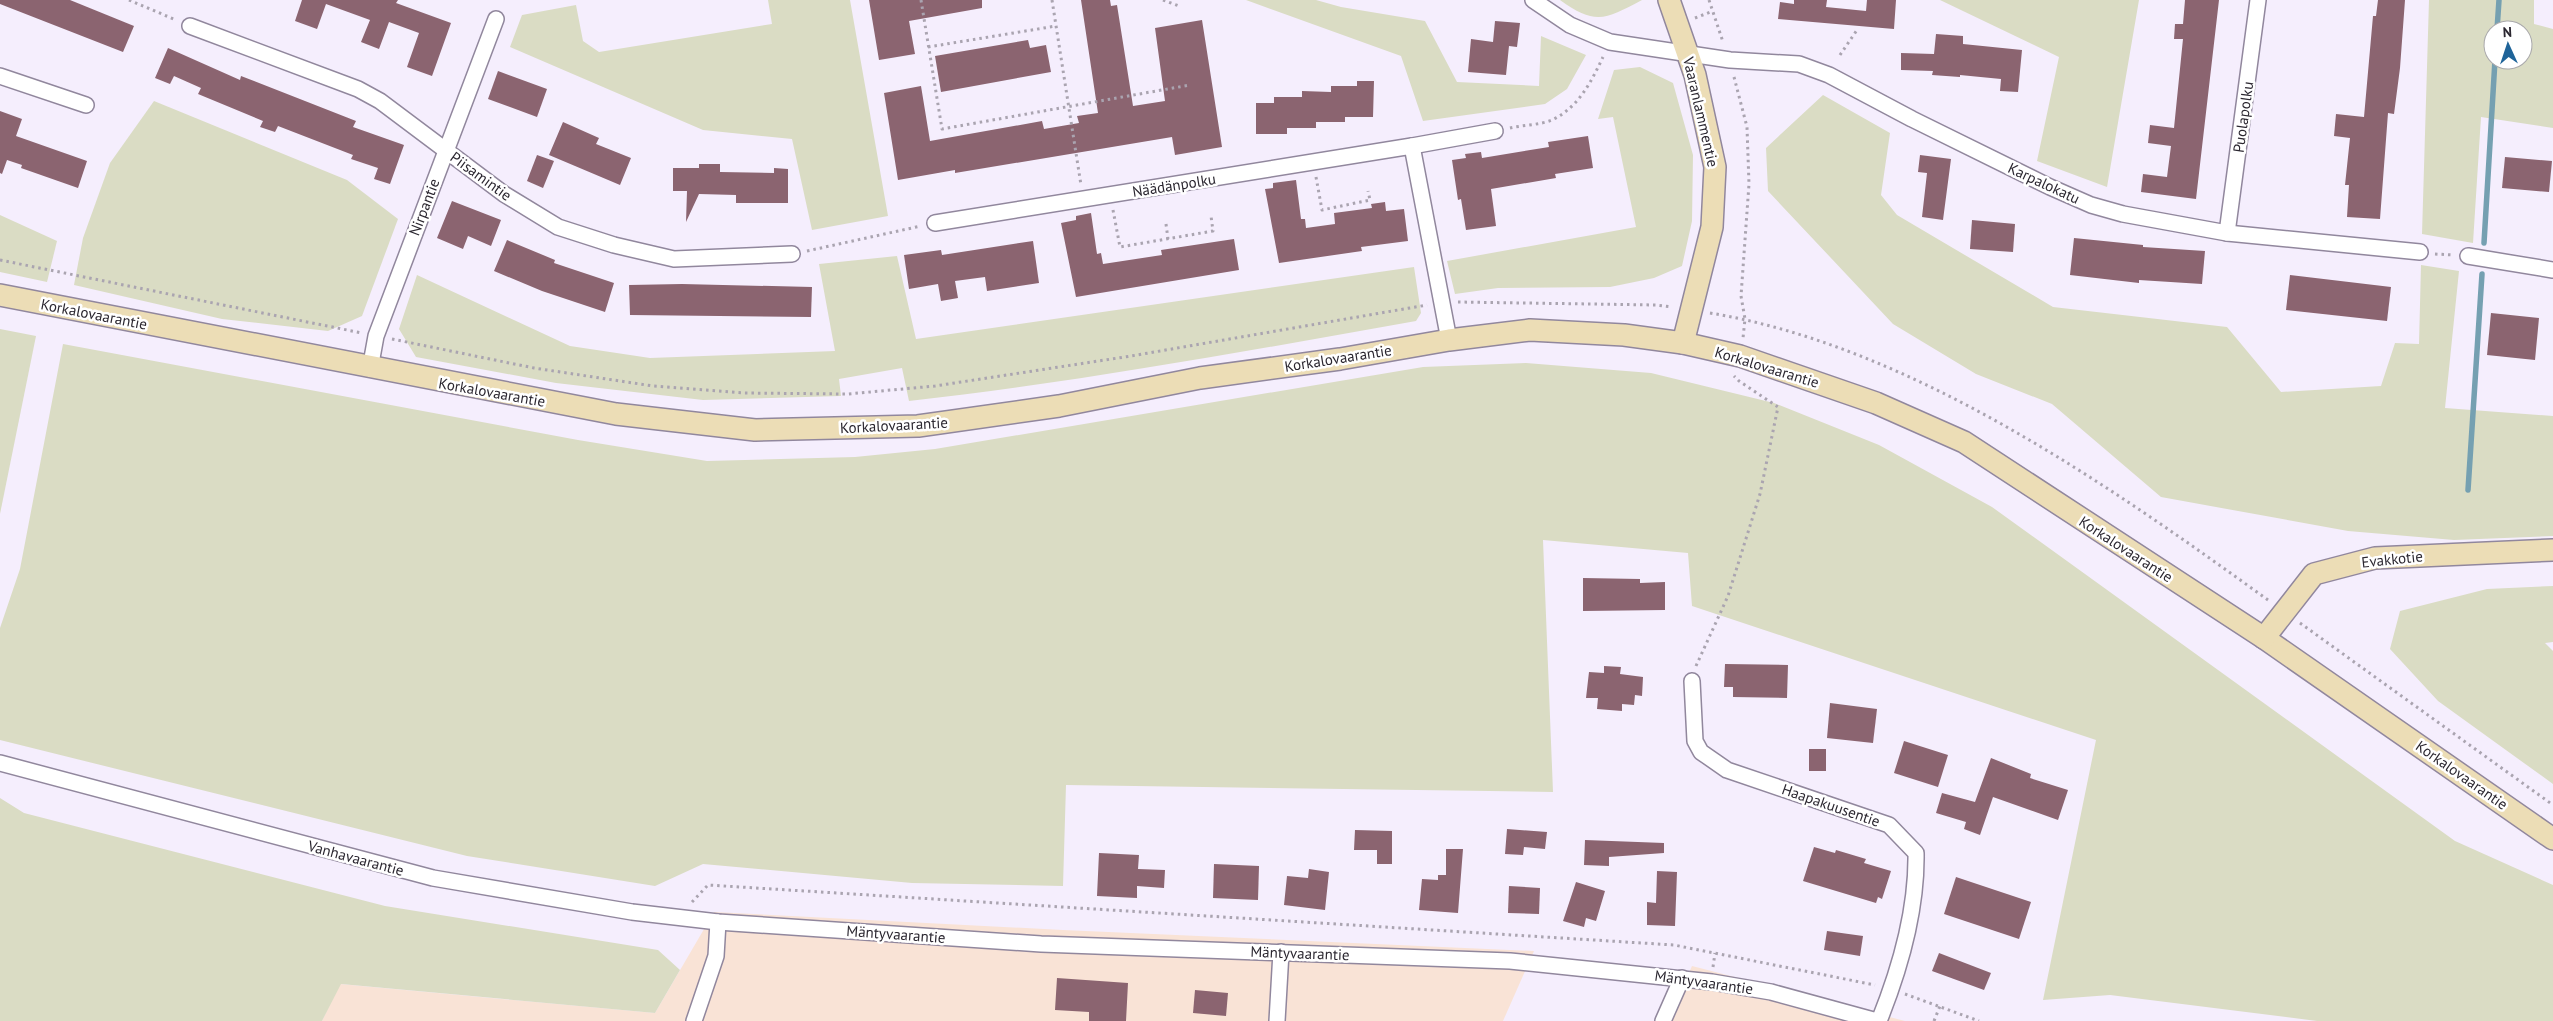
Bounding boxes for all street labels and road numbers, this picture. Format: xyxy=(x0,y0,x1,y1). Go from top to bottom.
street label: Vaaranlammentie xyxy=(1679,54,1723,169)
street label: Puolapolku xyxy=(2229,80,2257,154)
street label: Piisamintie xyxy=(447,147,515,205)
street label: Karpalokatu xyxy=(2005,158,2083,208)
street label: Näädänpolku xyxy=(1131,169,1217,201)
street label: Nirpantie xyxy=(404,176,444,238)
street label: Korkalovaarantie xyxy=(39,294,149,334)
street label: Korkalovaarantie xyxy=(1283,340,1393,376)
street label: Korkalovaarantie xyxy=(1713,342,1821,392)
street label: Korkalovaarantie xyxy=(437,373,547,411)
street label: Korkalovaarantie xyxy=(840,413,948,437)
street label: Korkalovaarantie xyxy=(2076,512,2176,586)
street label: Evakkotie xyxy=(2360,546,2424,572)
street label: Korkalovaarantie xyxy=(2412,736,2512,814)
street label: Haapakuusentie xyxy=(1779,779,1883,831)
street label: Vanhavaarantie xyxy=(305,836,406,880)
street label: Mäntyvaarantie xyxy=(846,921,946,947)
street label: Mäntyvaarantie xyxy=(1250,942,1350,964)
street label: Mäntyvaarantie xyxy=(1654,966,1754,998)

